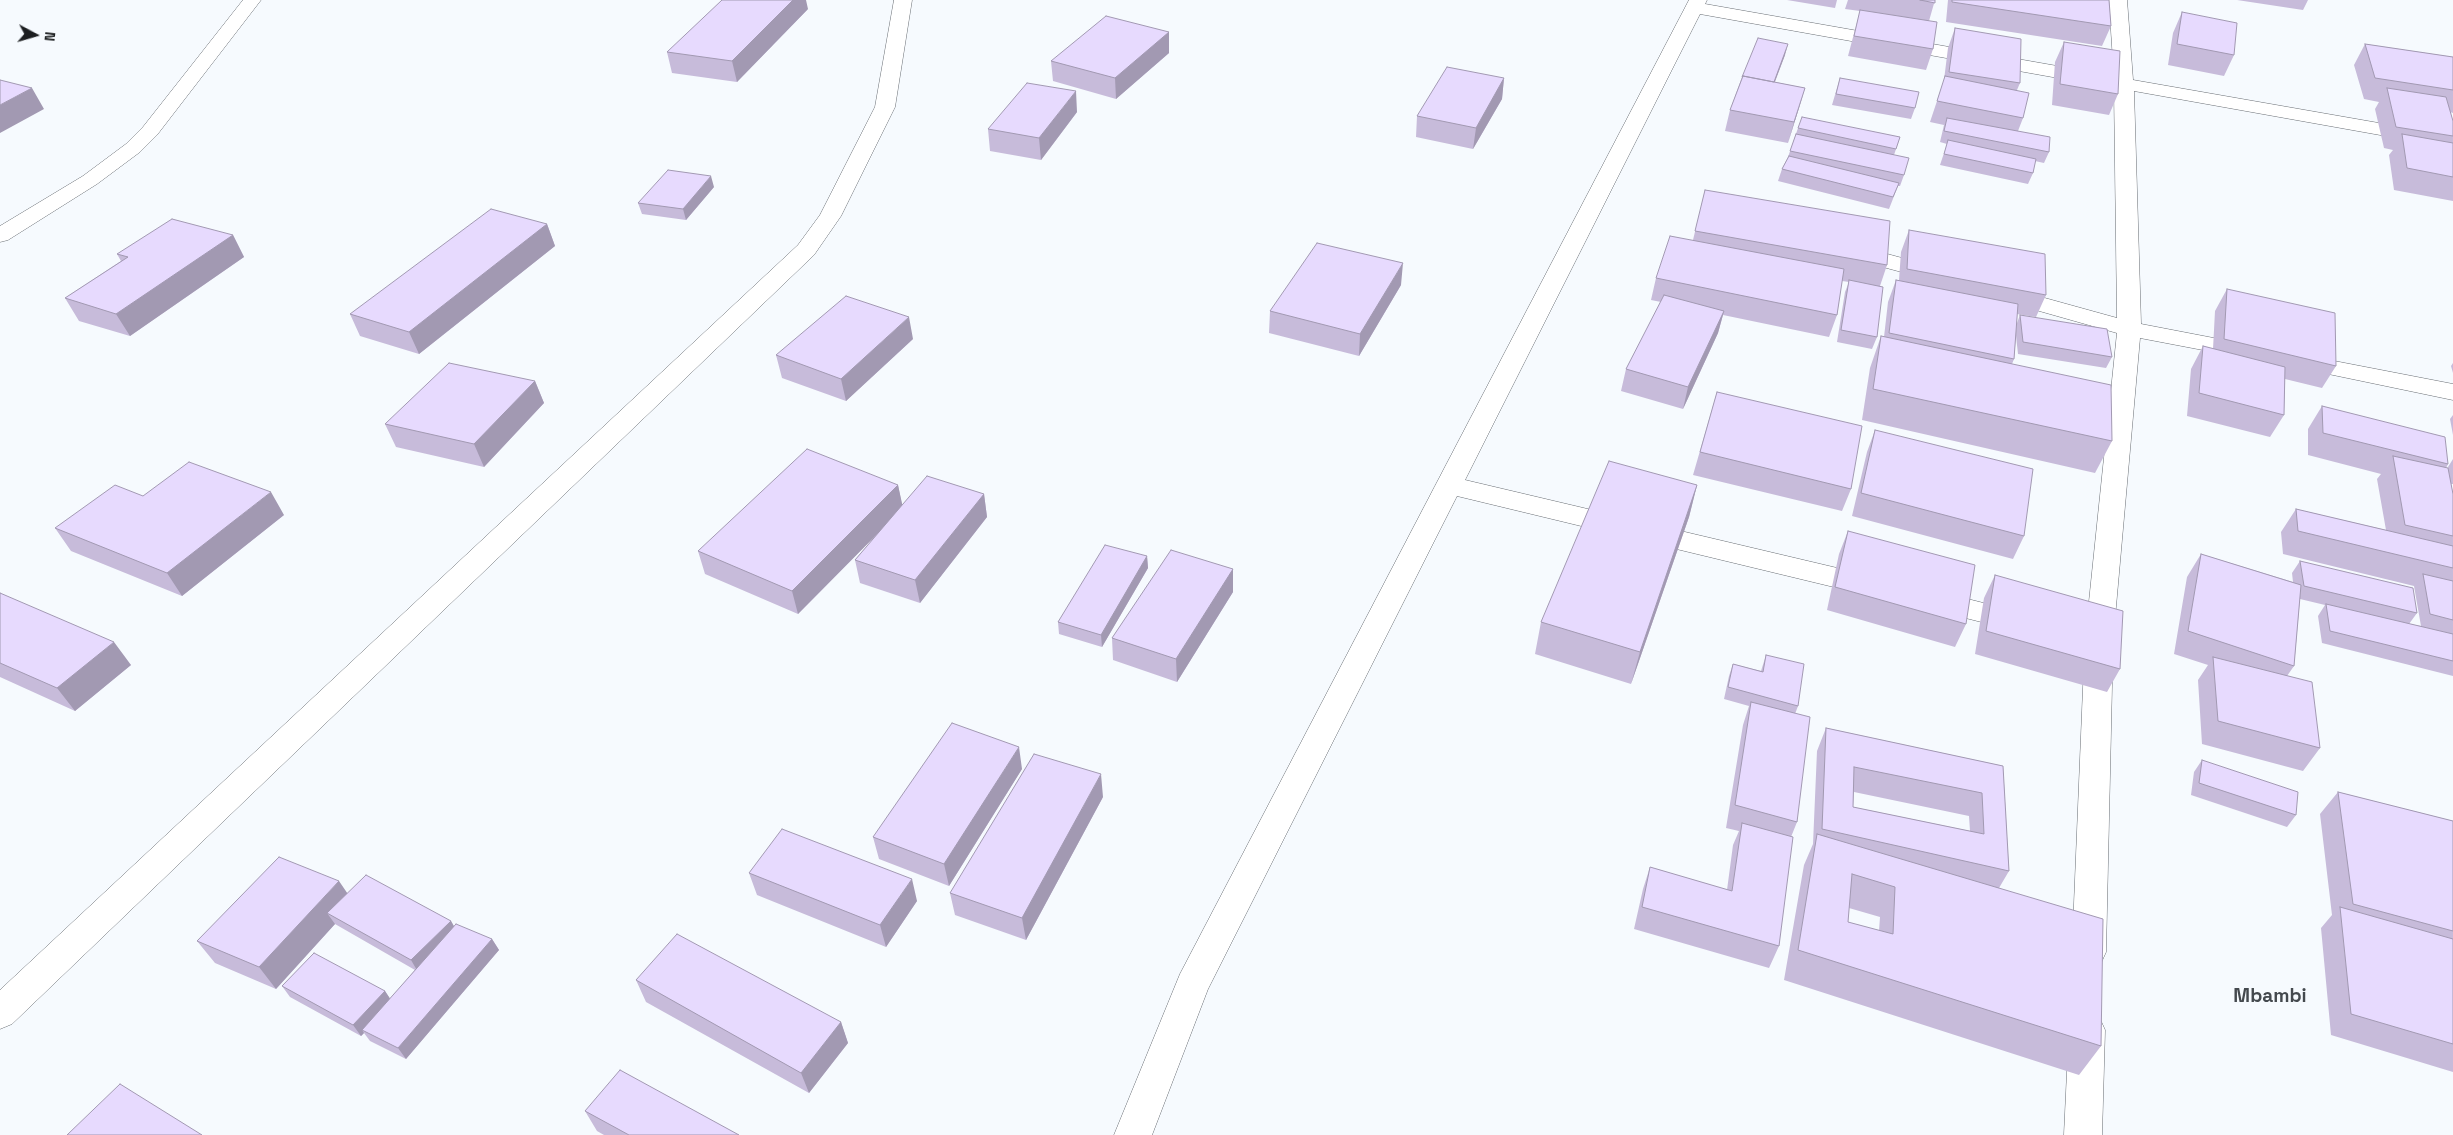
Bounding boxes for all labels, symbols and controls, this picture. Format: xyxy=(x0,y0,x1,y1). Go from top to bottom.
north arrow xyxy=(10,10,60,60)
text: N xyxy=(40,31,59,42)
district label: Mbambi xyxy=(2233,986,2307,1008)

